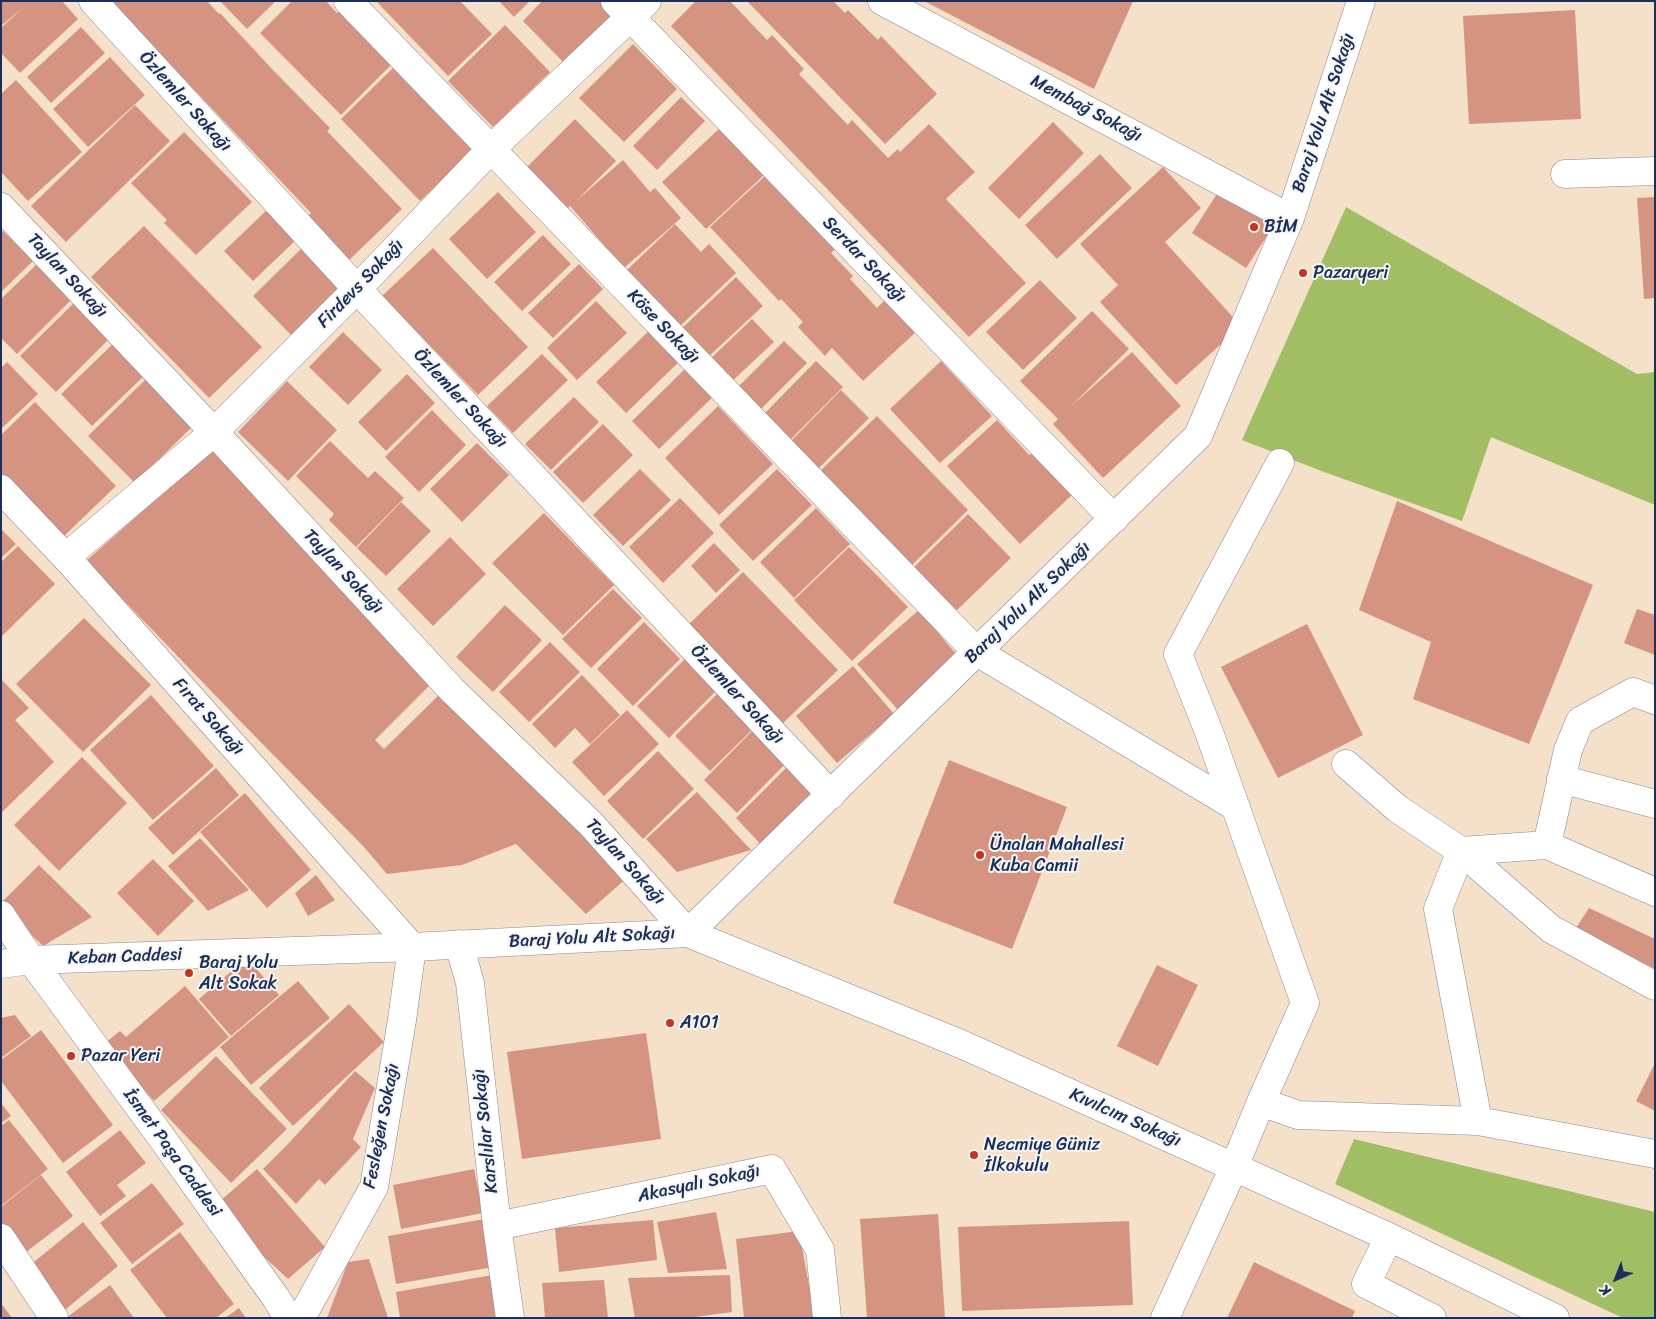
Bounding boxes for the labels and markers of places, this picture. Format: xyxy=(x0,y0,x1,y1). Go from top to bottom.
place label: BİM xyxy=(1264,216,1298,238)
marker: BİM xyxy=(1248,221,1260,233)
place label: Pazaryeri xyxy=(1313,262,1388,284)
marker: Pazaryeri xyxy=(1297,267,1309,279)
place label: Ünalan Mahallesi Kuba Camii xyxy=(990,834,1124,876)
marker: Ünalan Mahallesi Kuba Camii xyxy=(974,849,986,861)
place label: Baraj Yolu Alt Sokak xyxy=(199,952,278,994)
marker: Baraj Yolu Alt Sokak xyxy=(183,967,195,979)
place label: A101 xyxy=(680,1012,719,1034)
marker: A101 xyxy=(664,1017,676,1029)
place label: Pazar Yeri xyxy=(81,1045,160,1067)
marker: Pazar Yeri xyxy=(65,1050,77,1062)
place label: Necmiye Güniz İlkokulu xyxy=(984,1134,1100,1176)
marker: Necmiye Güniz İlkokulu xyxy=(968,1149,980,1161)

